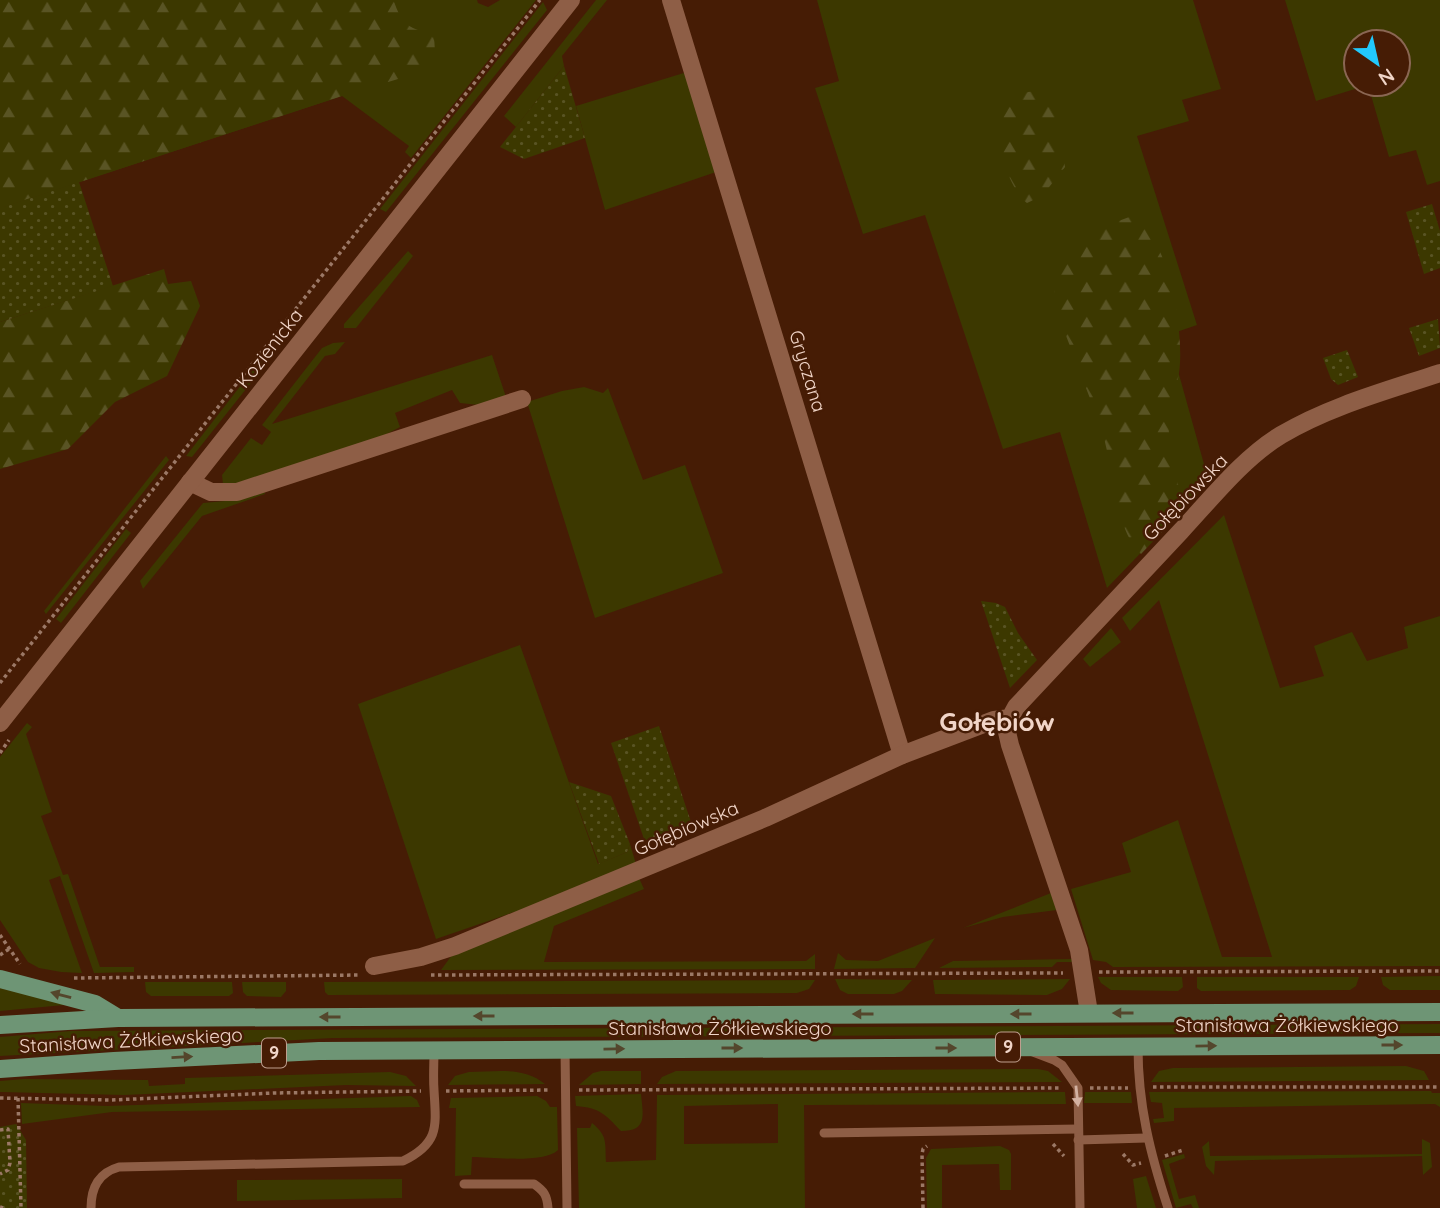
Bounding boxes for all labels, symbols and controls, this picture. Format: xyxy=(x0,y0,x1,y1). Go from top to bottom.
north arrow xyxy=(1342,28,1412,98)
text: N xyxy=(1374,63,1399,91)
street label: Kozienicka xyxy=(231,304,307,392)
street label: Gryczana xyxy=(784,327,832,415)
street label: Gołębiowska xyxy=(1138,449,1232,545)
district label: Gołębiów xyxy=(939,705,1055,738)
street label: Gołębiowska xyxy=(630,795,742,861)
one-way arrow xyxy=(50,989,72,1000)
one-way arrow xyxy=(1112,1007,1134,1019)
one-way arrow xyxy=(852,1008,874,1020)
one-way arrow xyxy=(1010,1008,1032,1019)
one-way arrow xyxy=(473,1010,495,1022)
one-way arrow xyxy=(319,1011,341,1023)
street label: Stanisława Żółkiewskiego xyxy=(1175,1013,1399,1037)
street label: Stanisława Żółkiewskiego xyxy=(608,1016,832,1040)
street label: Stanisława Żółkiewskiego xyxy=(19,1022,243,1058)
road number: 9 xyxy=(996,1032,1020,1062)
road number: 9 xyxy=(262,1038,286,1068)
one-way arrow xyxy=(1382,1039,1404,1051)
one-way arrow xyxy=(1196,1040,1218,1052)
one-way arrow xyxy=(721,1042,743,1054)
one-way arrow xyxy=(935,1042,957,1054)
one-way arrow xyxy=(604,1043,626,1055)
one-way arrow xyxy=(172,1051,194,1062)
one-way arrow xyxy=(1071,1085,1082,1107)

